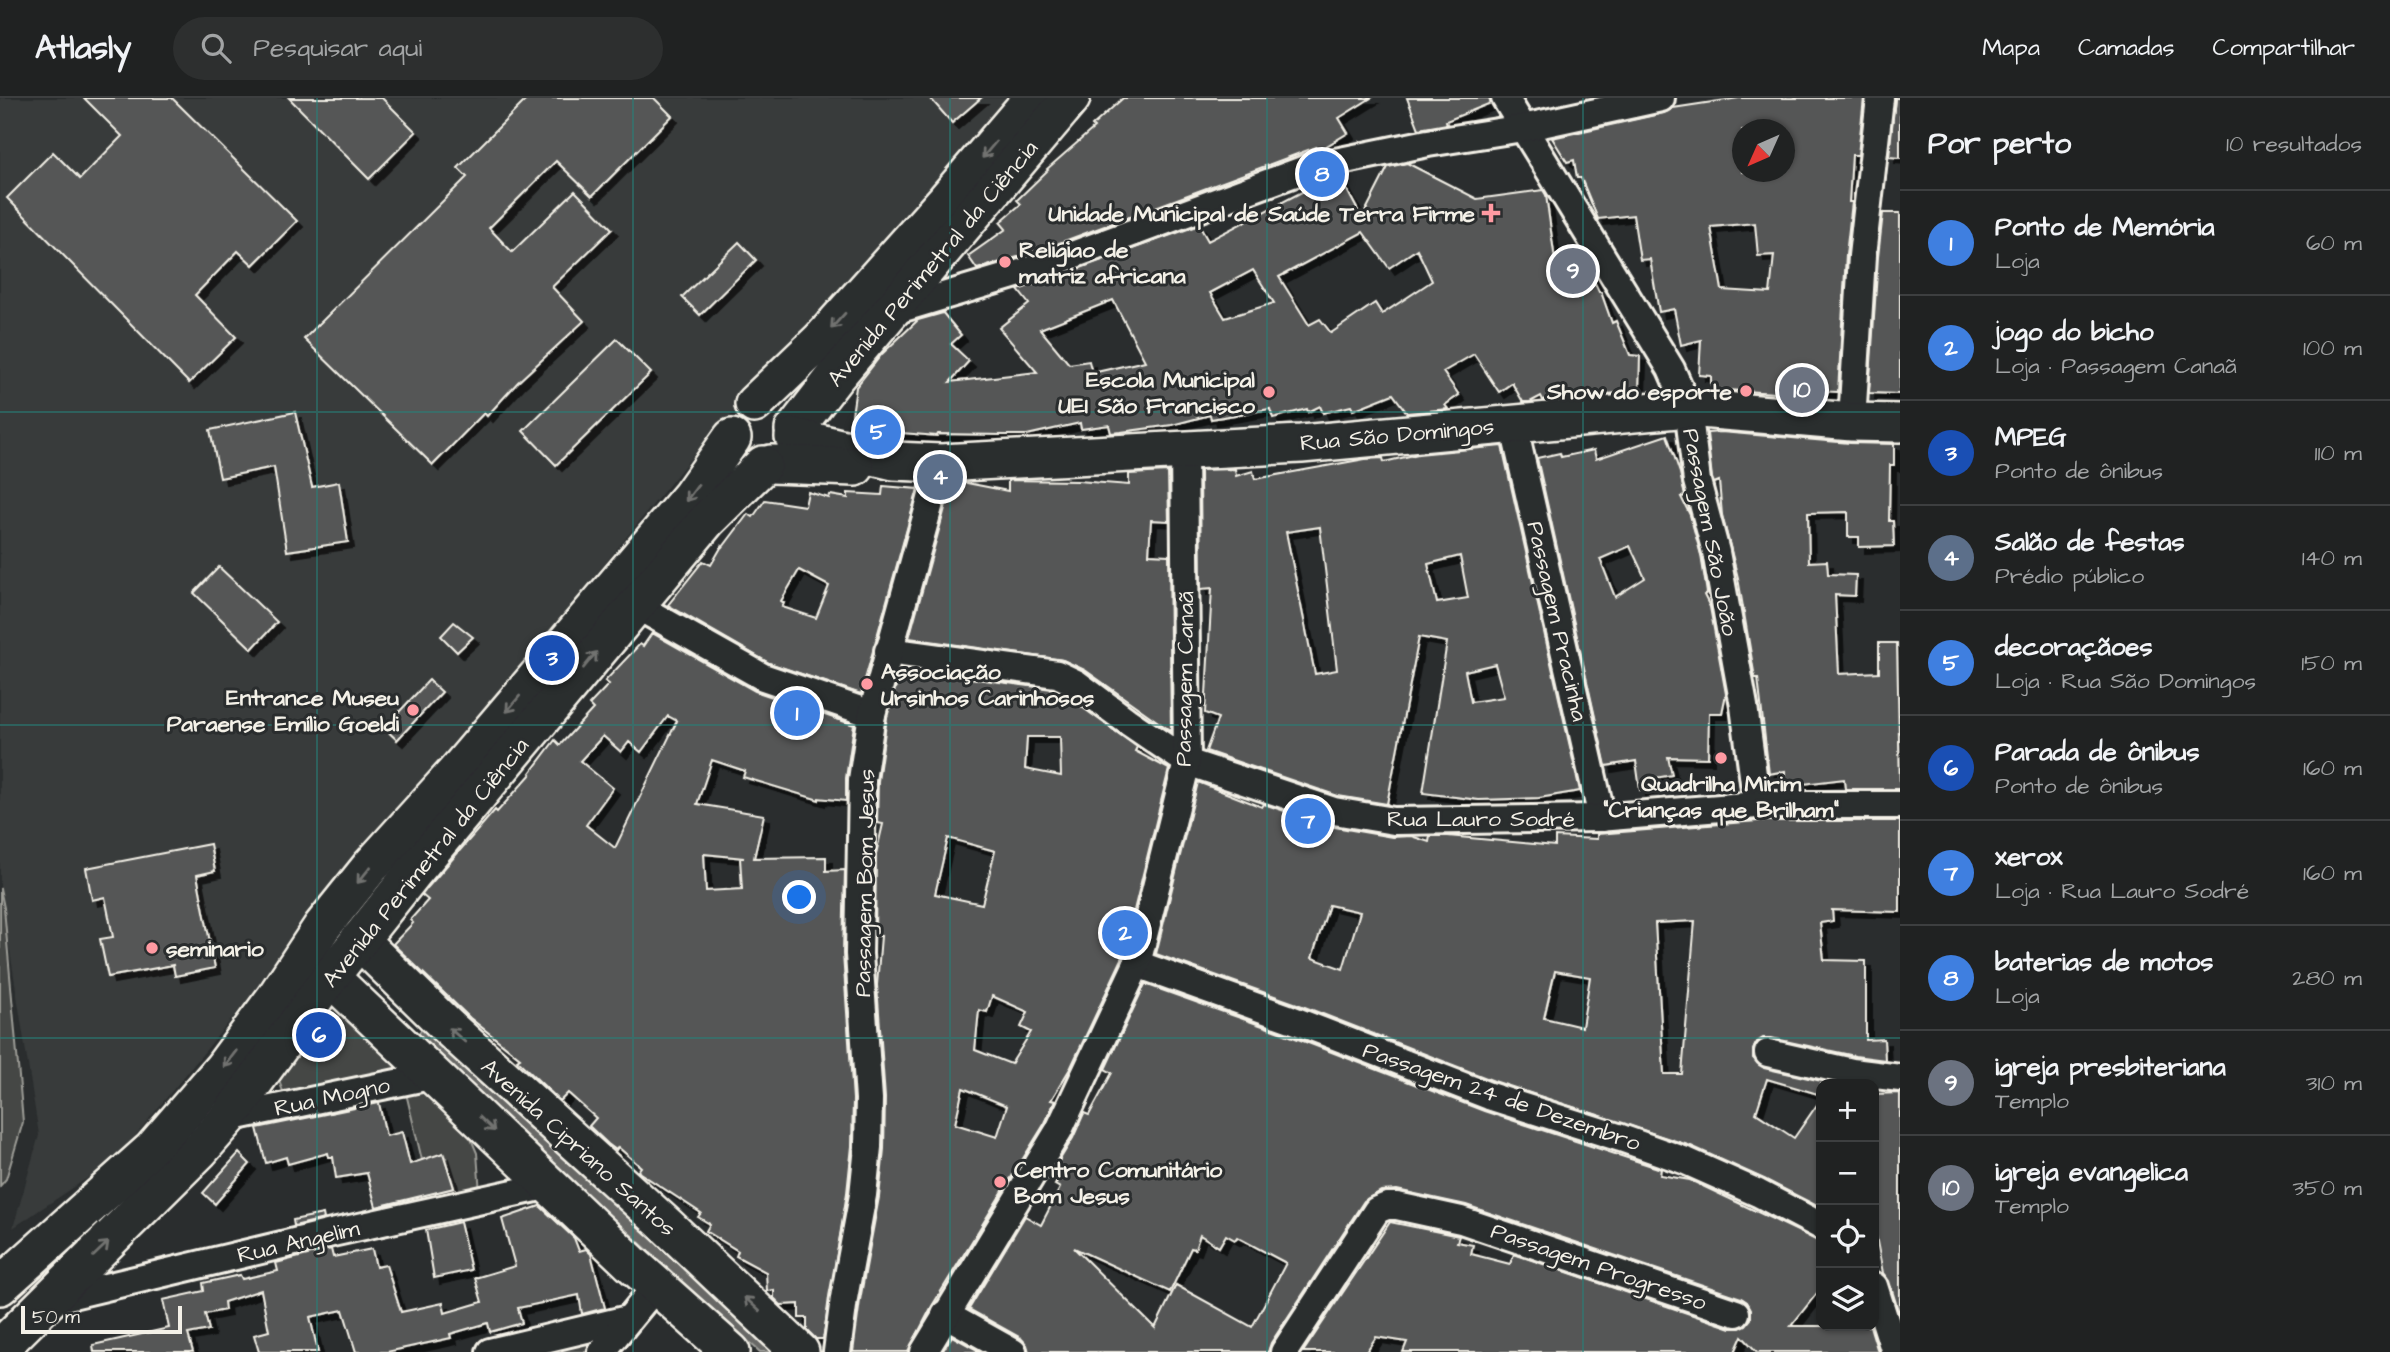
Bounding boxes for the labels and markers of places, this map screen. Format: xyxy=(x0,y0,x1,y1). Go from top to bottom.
pin: 8 xyxy=(1299,148,1345,200)
place label: Unidade Municipal de Saúde Terra Firme xyxy=(1049,198,1476,230)
marker: Unidade Municipal de Saúde Terra Firme xyxy=(1481,203,1501,223)
place label: Religiao de matriz africana xyxy=(1019,234,1186,292)
pin: 9 xyxy=(1550,245,1596,297)
marker: Religiao de matriz africana xyxy=(997,254,1013,270)
place label: Escola Municipal UEI São Francisco xyxy=(1058,364,1255,422)
pin: 10 xyxy=(1779,364,1825,416)
place label: Show do esporte xyxy=(1546,376,1733,408)
marker: Show do esporte xyxy=(1738,383,1754,399)
marker: Escola Municipal UEI São Francisco xyxy=(1261,384,1277,400)
pin: 5 xyxy=(855,406,901,458)
pin: 4 xyxy=(917,451,963,503)
pin: 3 xyxy=(529,632,575,684)
place label: Associação Ursinhos Carinhosos xyxy=(881,656,1095,714)
marker: Associação Ursinhos Carinhosos xyxy=(859,676,875,692)
place label: Entrance Museu Paraense Emílio Goeldi xyxy=(167,682,400,740)
pin: 1 xyxy=(774,687,820,739)
marker: Entrance Museu Paraense Emílio Goeldi xyxy=(405,702,421,718)
marker: Quadrilha Mirim "Crianças que Brilham" xyxy=(1713,750,1729,766)
place label: Quadrilha Mirim "Crianças que Brilham" xyxy=(1603,768,1839,826)
pin: 7 xyxy=(1285,795,1331,847)
pin: 2 xyxy=(1102,907,1148,959)
place label: seminario xyxy=(166,933,264,965)
marker: seminario xyxy=(144,940,160,956)
pin: 6 xyxy=(296,1009,342,1061)
place label: Centro Comunitário Bom Jesus xyxy=(1014,1154,1222,1212)
marker: Centro Comunitário Bom Jesus xyxy=(992,1174,1008,1190)

